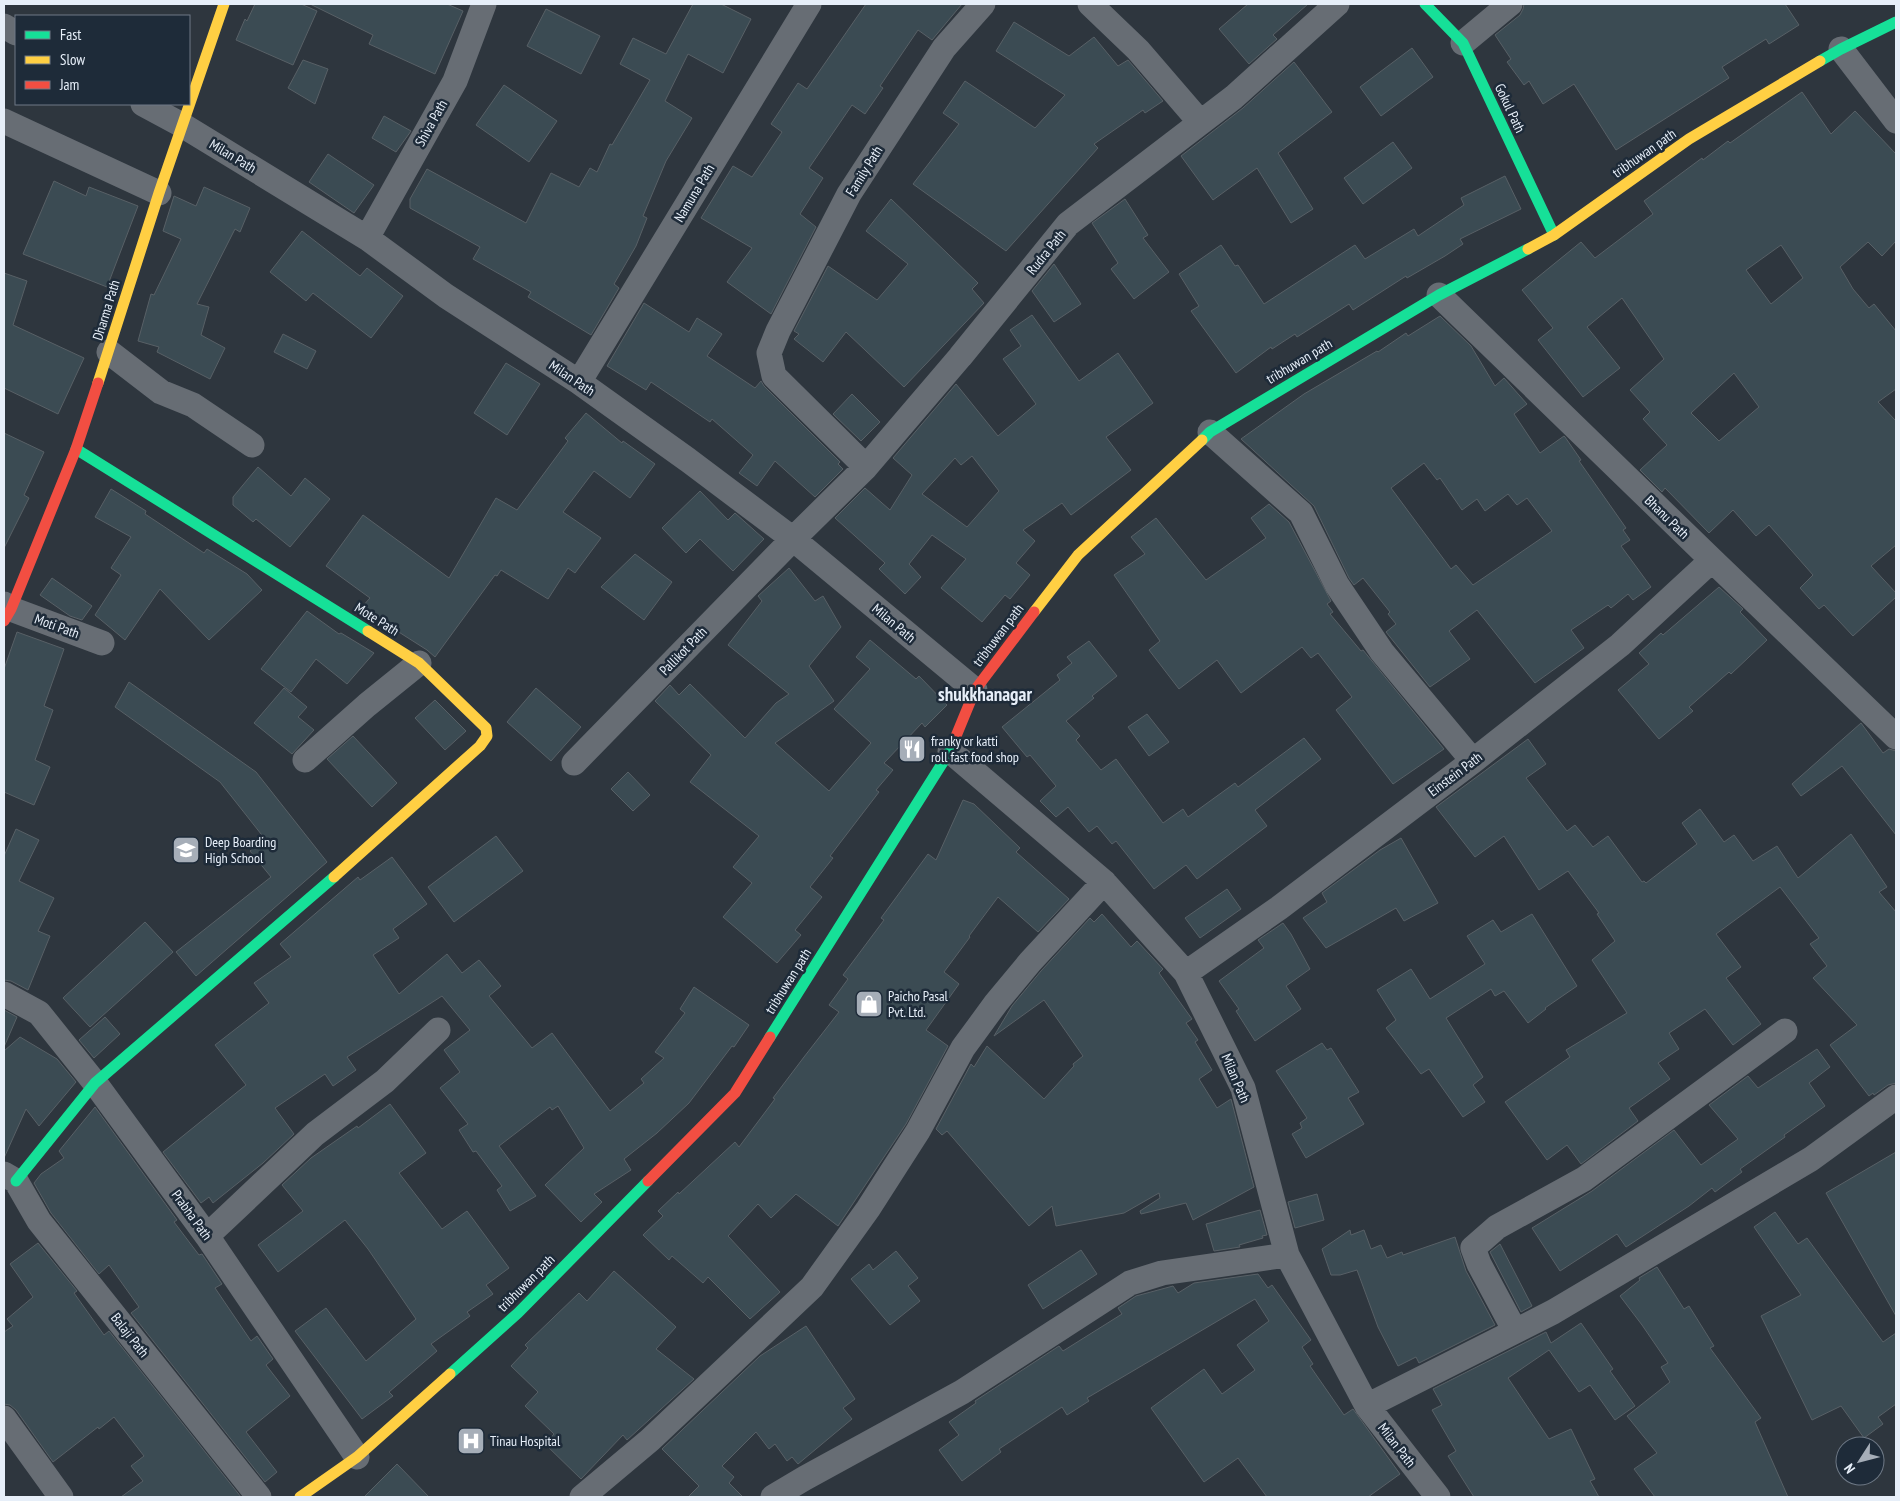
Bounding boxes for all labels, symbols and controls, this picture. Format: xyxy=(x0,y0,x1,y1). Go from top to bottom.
legend xyxy=(15,15,190,105)
text: Fast xyxy=(60,25,81,44)
text: Slow xyxy=(60,50,85,69)
text: Jam xyxy=(59,75,79,94)
street label: Gokul Path xyxy=(1491,81,1529,135)
street label: Shiva Path xyxy=(411,96,451,150)
street label: tribhuwan path xyxy=(1609,124,1679,182)
street label: Milan Path xyxy=(206,135,260,177)
street label: Family Path xyxy=(841,142,887,200)
street label: Namuna Path xyxy=(670,161,718,225)
street label: Rudra Path xyxy=(1022,226,1070,278)
street label: Dharma Path xyxy=(88,278,124,342)
street label: tribhuwan path xyxy=(1263,334,1335,388)
street label: Milan Path xyxy=(546,356,598,400)
street label: Bhanu Path xyxy=(1641,491,1693,543)
street label: Mote Path xyxy=(351,598,403,640)
street label: Milan Path xyxy=(868,600,920,646)
street label: tribhuwan path xyxy=(969,600,1027,670)
street label: Moti Path xyxy=(32,610,82,642)
street label: Pallikot Path xyxy=(655,623,711,679)
district label: shukkhanagar xyxy=(938,682,1032,706)
place label: franky or katti roll fast food shop xyxy=(931,732,1019,766)
restaurant icon: franky or katti roll fast food shop xyxy=(897,734,927,764)
street label: Einstein Path xyxy=(1424,748,1486,800)
place label: Deep Boarding High School xyxy=(205,833,276,867)
school or university icon: Deep Boarding High School xyxy=(171,835,201,865)
street label: tribhuwan path xyxy=(761,945,815,1017)
place label: Paicho Pasal Pvt. Ltd. xyxy=(888,987,949,1021)
shop icon: Paicho Pasal Pvt. Ltd. xyxy=(854,989,884,1019)
street label: Milan Path xyxy=(1218,1051,1254,1105)
street label: Prabha Path xyxy=(168,1186,216,1244)
street label: tribhuwan path xyxy=(494,1251,558,1315)
street label: Balaji Path xyxy=(107,1309,153,1361)
street label: Milan Path xyxy=(1374,1419,1420,1471)
hospital icon: Tinau Hospital xyxy=(456,1426,486,1456)
place label: Tinau Hospital xyxy=(490,1432,561,1450)
north arrow xyxy=(1835,1436,1885,1486)
text: N xyxy=(1840,1460,1859,1477)

